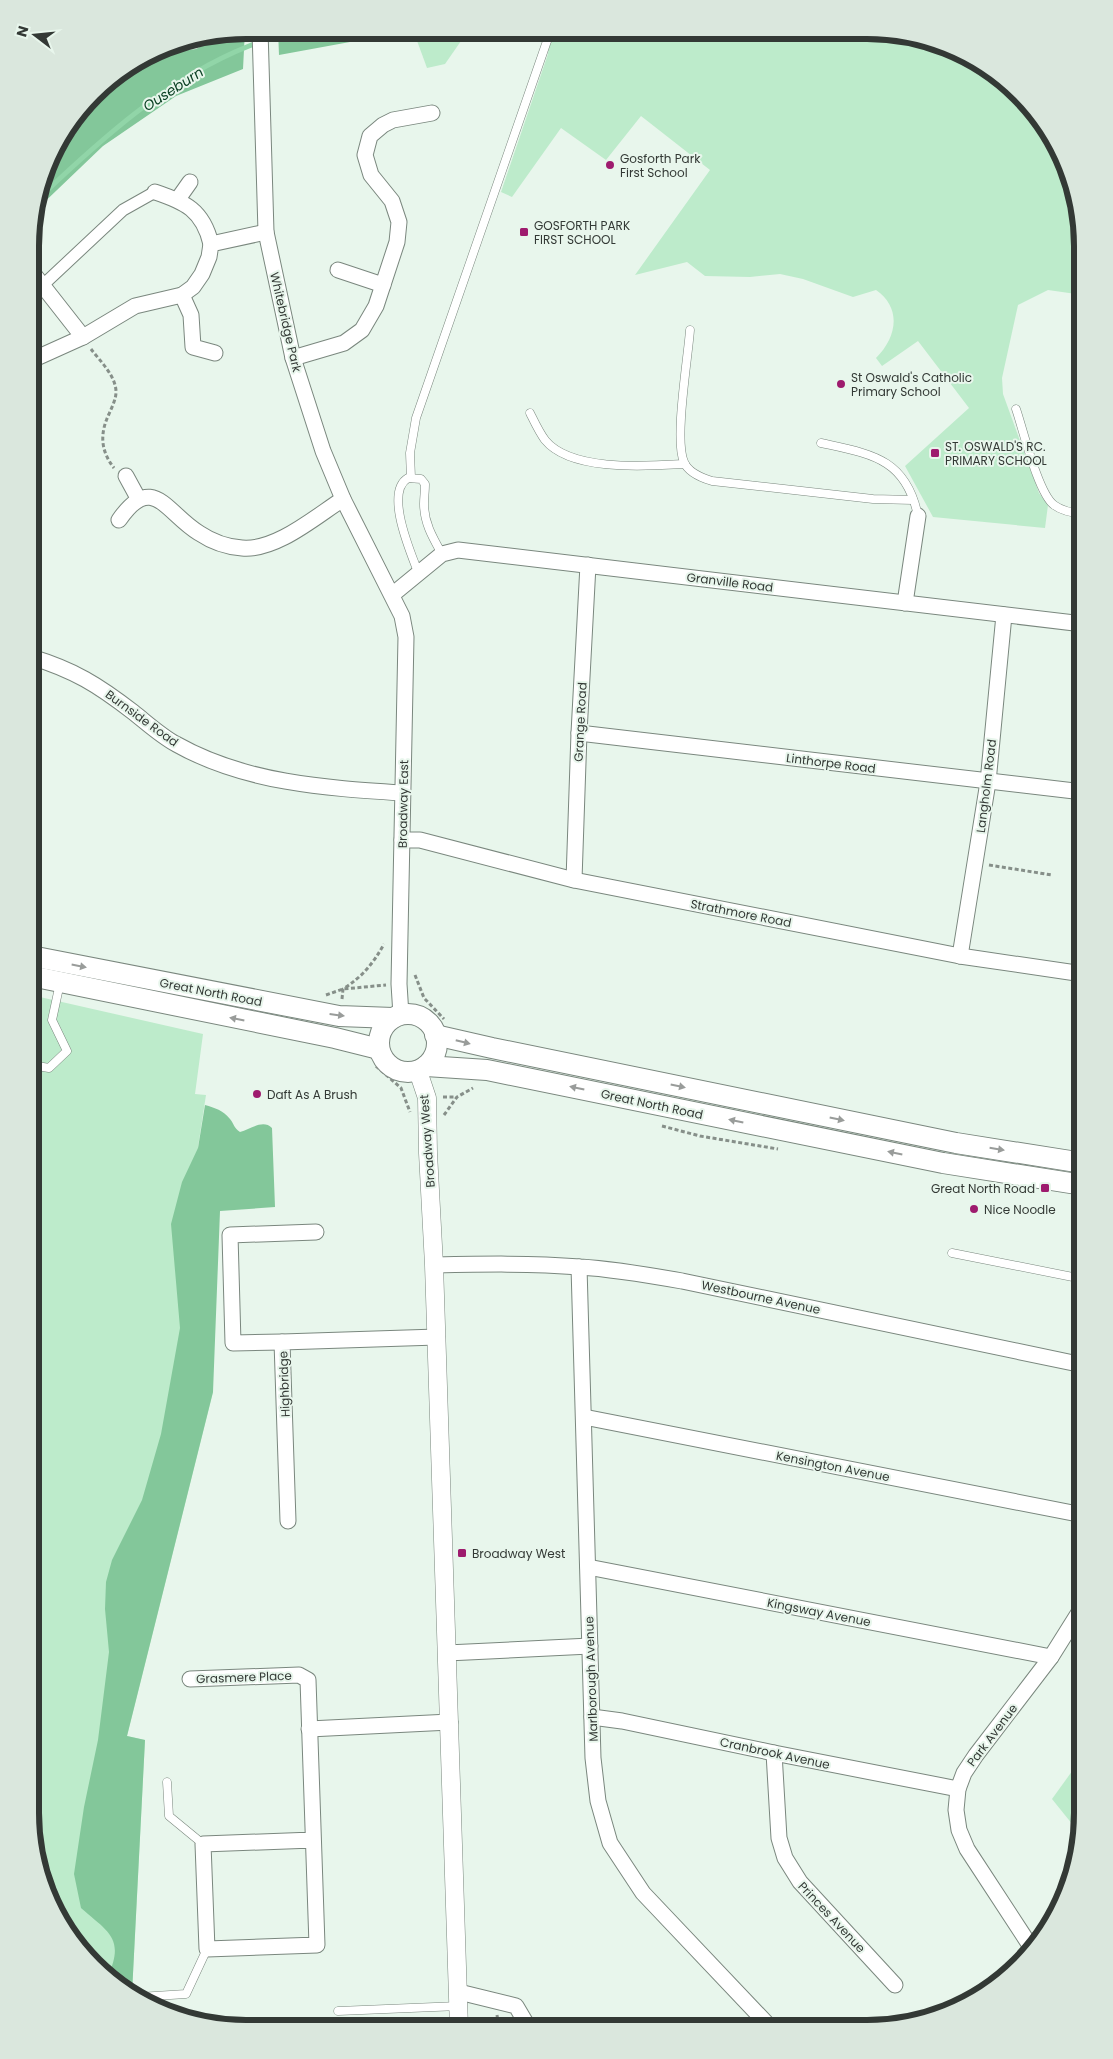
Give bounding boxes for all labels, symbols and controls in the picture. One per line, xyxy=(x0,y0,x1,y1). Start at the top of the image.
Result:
north arrow xyxy=(10,10,60,60)
text: N xyxy=(11,24,34,39)
water label: Ouseburn xyxy=(139,62,207,116)
place label: Gosforth Park First School xyxy=(620,150,701,181)
marker: Gosforth Park First School xyxy=(604,159,616,171)
place label: GOSFORTH PARK FIRST SCHOOL xyxy=(534,217,630,248)
marker: GOSFORTH PARK FIRST SCHOOL xyxy=(518,226,530,238)
street label: Whitebridge Park xyxy=(266,270,306,375)
place label: St Oswald's Catholic Primary School xyxy=(851,369,972,400)
marker: St Oswald's Catholic Primary School xyxy=(835,378,847,390)
place label: ST. OSWALD'S RC. PRIMARY SCHOOL xyxy=(945,438,1047,469)
marker: ST. OSWALD'S RC. PRIMARY SCHOOL xyxy=(929,447,941,459)
street label: Granville Road xyxy=(686,568,774,596)
street label: Grange Road xyxy=(569,682,591,762)
street label: Burnside Road xyxy=(102,686,182,750)
street label: Langholm Road xyxy=(972,738,1000,834)
street label: Linthorpe Road xyxy=(785,749,877,777)
street label: Broadway East xyxy=(394,760,412,848)
street label: Strathmore Road xyxy=(689,895,793,931)
one-way arrow xyxy=(71,963,87,971)
street label: Great North Road xyxy=(158,974,264,1010)
one-way arrow xyxy=(330,1011,346,1019)
one-way arrow xyxy=(229,1014,245,1022)
one-way arrow xyxy=(456,1038,471,1046)
one-way arrow xyxy=(670,1083,686,1091)
one-way arrow xyxy=(568,1084,584,1092)
street label: Great North Road xyxy=(599,1085,705,1123)
place label: Daft As A Brush xyxy=(267,1086,357,1103)
marker: Daft As A Brush xyxy=(251,1088,263,1100)
street label: Broadway West xyxy=(415,1094,439,1188)
one-way arrow xyxy=(830,1115,845,1123)
one-way arrow xyxy=(728,1117,743,1125)
one-way arrow xyxy=(989,1146,1005,1154)
one-way arrow xyxy=(887,1149,903,1157)
place label: Great North Road xyxy=(931,1180,1035,1197)
marker: Great North Road xyxy=(1039,1182,1051,1194)
place label: Nice Noodle xyxy=(984,1201,1056,1218)
marker: Nice Noodle xyxy=(968,1203,980,1215)
street label: Westbourne Avenue xyxy=(700,1276,822,1318)
street label: Highbridge xyxy=(274,1351,294,1417)
street label: Kensington Avenue xyxy=(775,1447,891,1485)
place label: Broadway West xyxy=(472,1545,565,1562)
marker: Broadway West xyxy=(456,1547,468,1559)
street label: Kingsway Avenue xyxy=(766,1594,872,1630)
street label: Marlborough Avenue xyxy=(580,1616,602,1742)
street label: Grasmere Place xyxy=(196,1667,292,1687)
street label: Park Avenue xyxy=(963,1700,1021,1770)
street label: Cranbrook Avenue xyxy=(718,1733,832,1773)
street label: Princes Avenue xyxy=(795,1878,869,1956)

